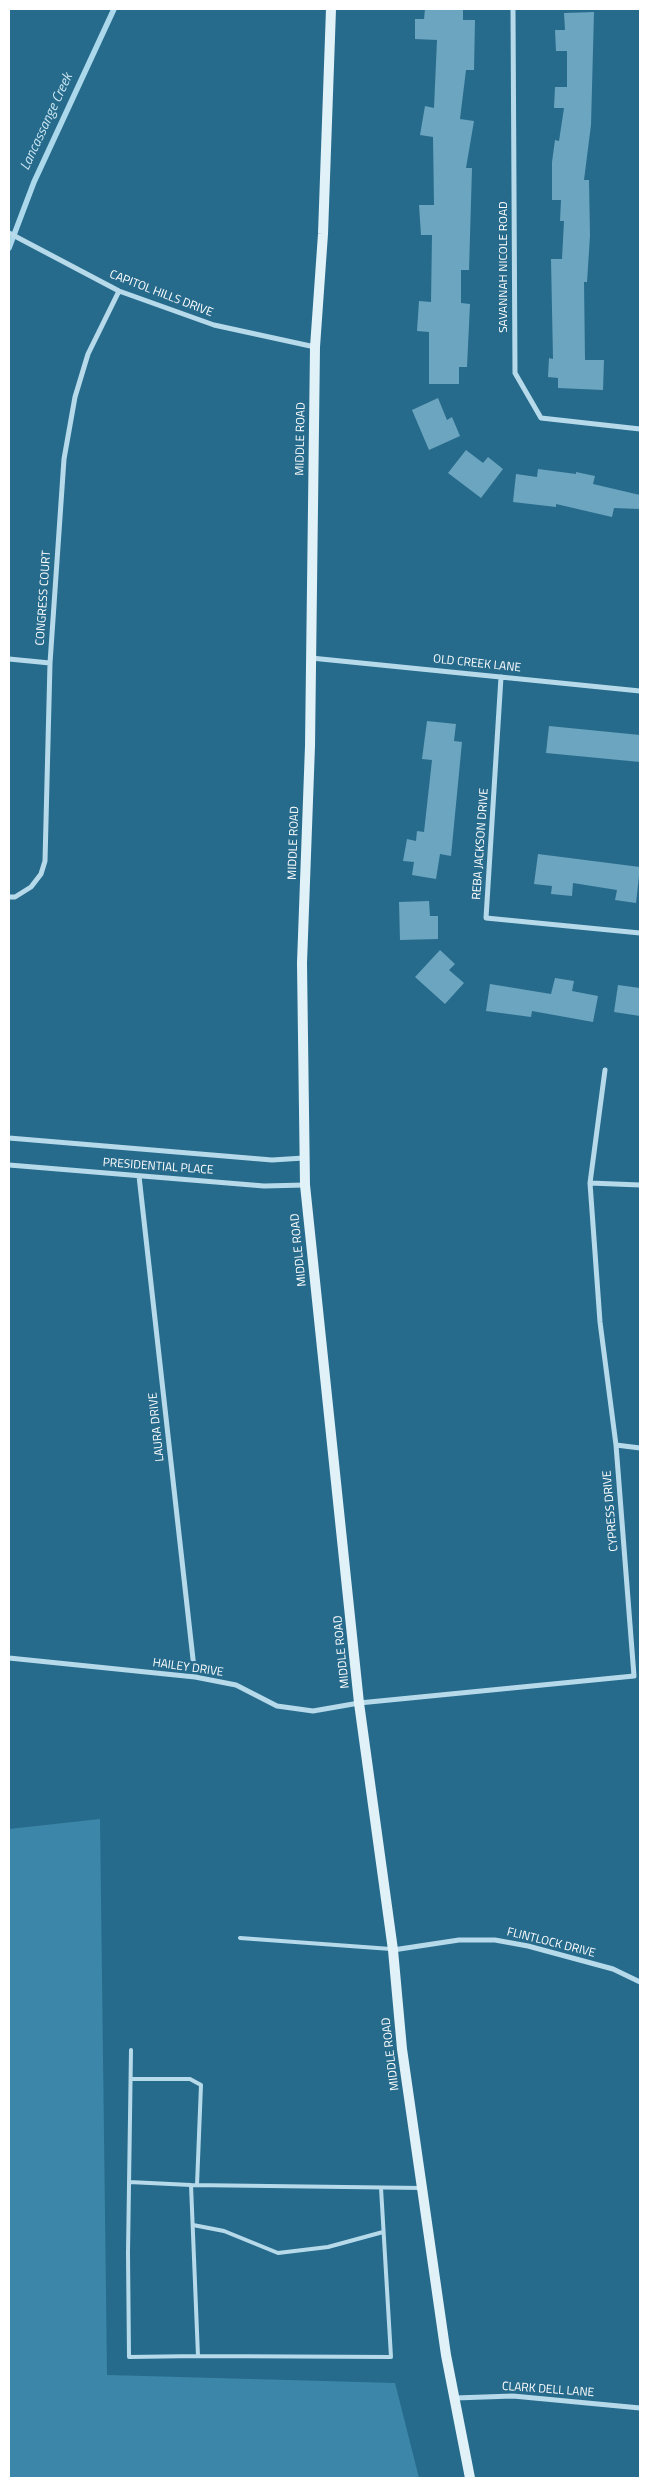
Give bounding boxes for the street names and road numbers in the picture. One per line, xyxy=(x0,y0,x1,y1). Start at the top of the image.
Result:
street label: SAVANNAH NICOLE ROAD xyxy=(497,201,511,333)
street label: CAPITOL HILLS DRIVE xyxy=(107,268,215,320)
street label: MIDDLE ROAD xyxy=(293,402,309,476)
street label: CONGRESS COURT xyxy=(34,550,54,646)
street label: OLD CREEK LANE xyxy=(432,652,522,676)
street label: REBA JACKSON DRIVE xyxy=(470,788,492,900)
street label: MIDDLE ROAD xyxy=(286,806,302,880)
street label: PRESIDENTIAL PLACE xyxy=(102,1156,214,1178)
street label: MIDDLE ROAD xyxy=(288,1213,310,1287)
street label: LAURA DRIVE xyxy=(146,1392,168,1462)
street label: CYPRESS DRIVE xyxy=(600,1470,622,1552)
street label: MIDDLE ROAD xyxy=(331,1615,353,1689)
street label: HAILEY DRIVE xyxy=(152,1656,224,1680)
street label: FLINTLOCK DRIVE xyxy=(505,1925,597,1961)
street label: MIDDLE ROAD xyxy=(379,2017,403,2091)
street label: CLARK DELL LANE xyxy=(501,2380,595,2400)

